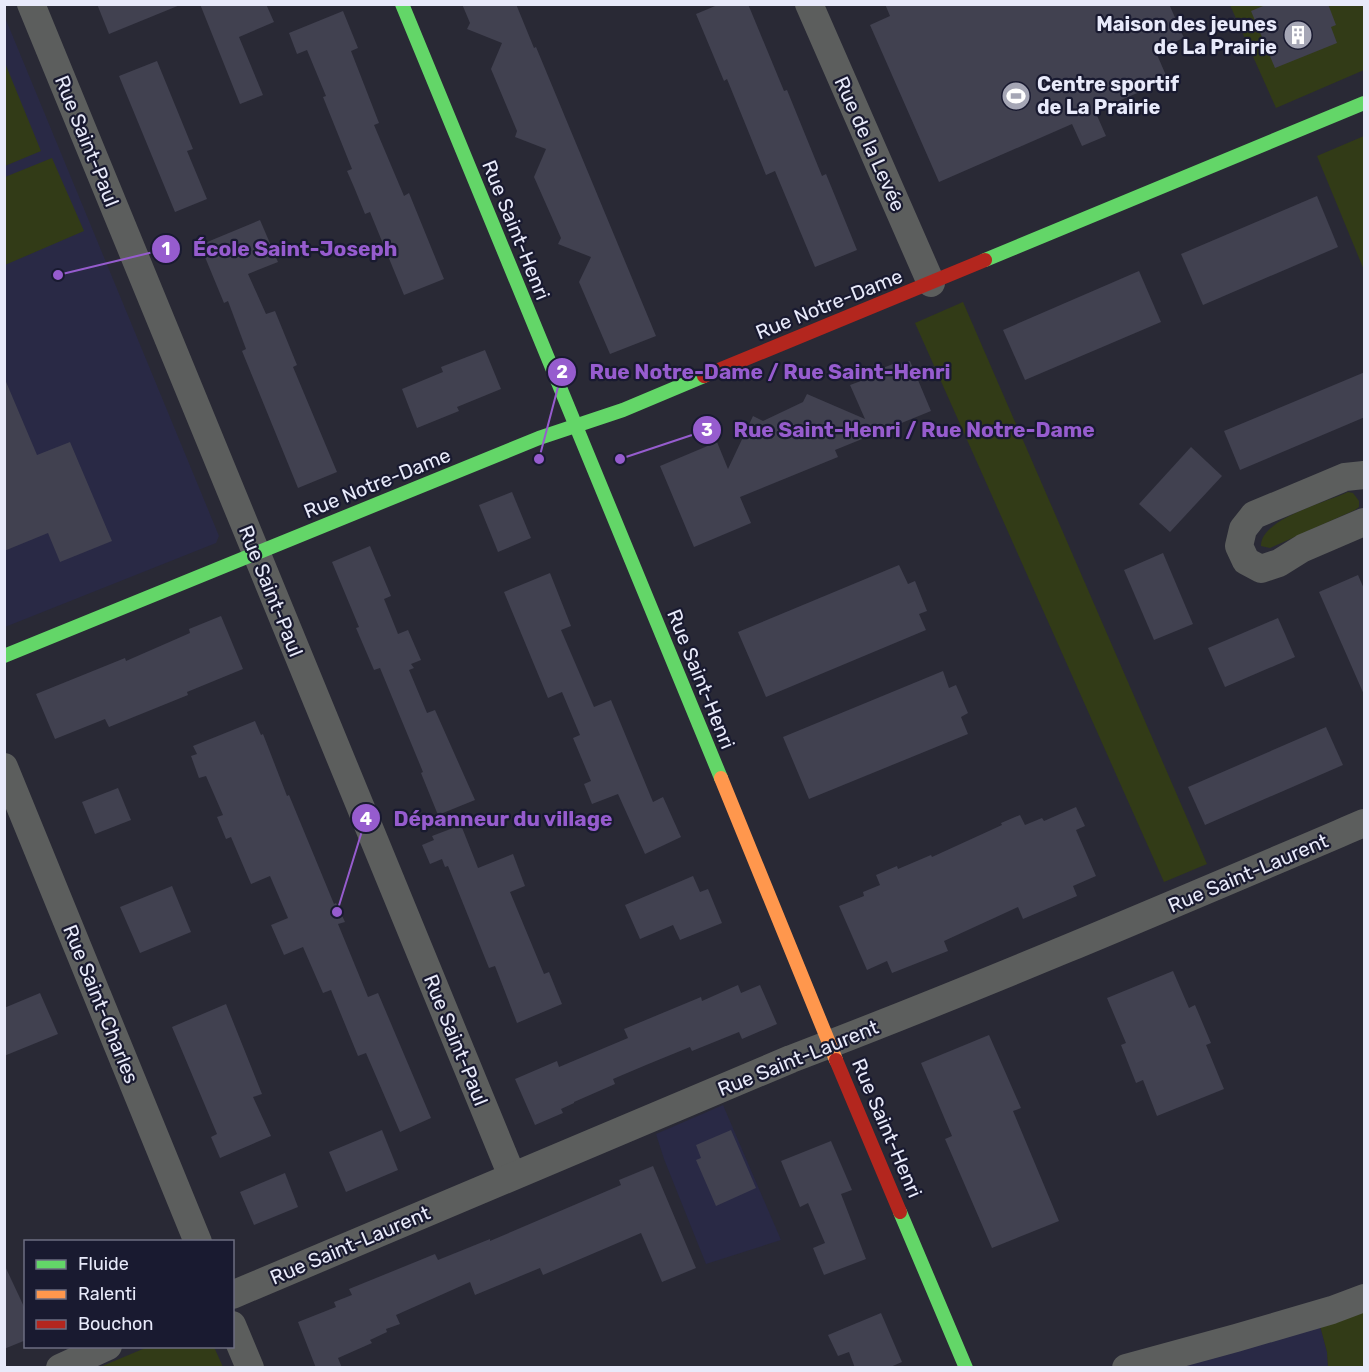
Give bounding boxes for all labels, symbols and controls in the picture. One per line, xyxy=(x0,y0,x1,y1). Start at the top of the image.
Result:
place label: Maison des jeunes de La Prairie xyxy=(1096,12,1277,59)
building icon: Maison des jeunes de La Prairie xyxy=(1282,19,1314,51)
street label: Rue Saint-Paul xyxy=(50,72,124,210)
place label: Centre sportif de La Prairie xyxy=(1037,72,1179,119)
street label: Rue de la Levée xyxy=(830,73,910,215)
sports icon: Centre sportif de La Prairie xyxy=(1000,80,1032,112)
street label: Rue Saint-Henri xyxy=(477,157,555,303)
callout: École Saint-Joseph xyxy=(151,229,410,268)
text: École Saint-Joseph xyxy=(193,236,397,261)
text: 1 xyxy=(162,238,170,260)
street label: Rue Notre-Dame xyxy=(752,264,906,344)
callout: Rue Notre-Dame / Rue Saint-Henri xyxy=(547,352,963,391)
text: Rue Notre-Dame / Rue Saint-Henri xyxy=(589,359,951,384)
text: 2 xyxy=(556,361,568,383)
callout: Rue Saint-Henri / Rue Notre-Dame xyxy=(692,411,1107,450)
text: Rue Saint-Henri / Rue Notre-Dame xyxy=(733,417,1095,442)
text: 3 xyxy=(701,419,713,441)
street label: Rue Notre-Dame xyxy=(300,443,454,523)
street label: Rue Saint-Paul xyxy=(234,522,308,660)
street label: Rue Saint-Henri xyxy=(662,606,740,752)
callout: Dépanneur du village xyxy=(351,799,625,838)
text: Dépanneur du village xyxy=(393,806,613,831)
text: 4 xyxy=(360,808,372,830)
street label: Rue Saint-Laurent xyxy=(1164,828,1332,918)
street label: Rue Saint-Charles xyxy=(58,921,144,1087)
street label: Rue Saint-Paul xyxy=(419,971,493,1109)
street label: Rue Saint-Laurent xyxy=(714,1015,882,1101)
street label: Rue Saint-Henri xyxy=(847,1055,927,1201)
street label: Rue Saint-Laurent xyxy=(266,1200,434,1290)
legend xyxy=(24,1240,234,1348)
text: Fluide xyxy=(78,1253,129,1275)
text: Ralenti xyxy=(78,1283,136,1305)
text: Bouchon xyxy=(78,1313,153,1335)

